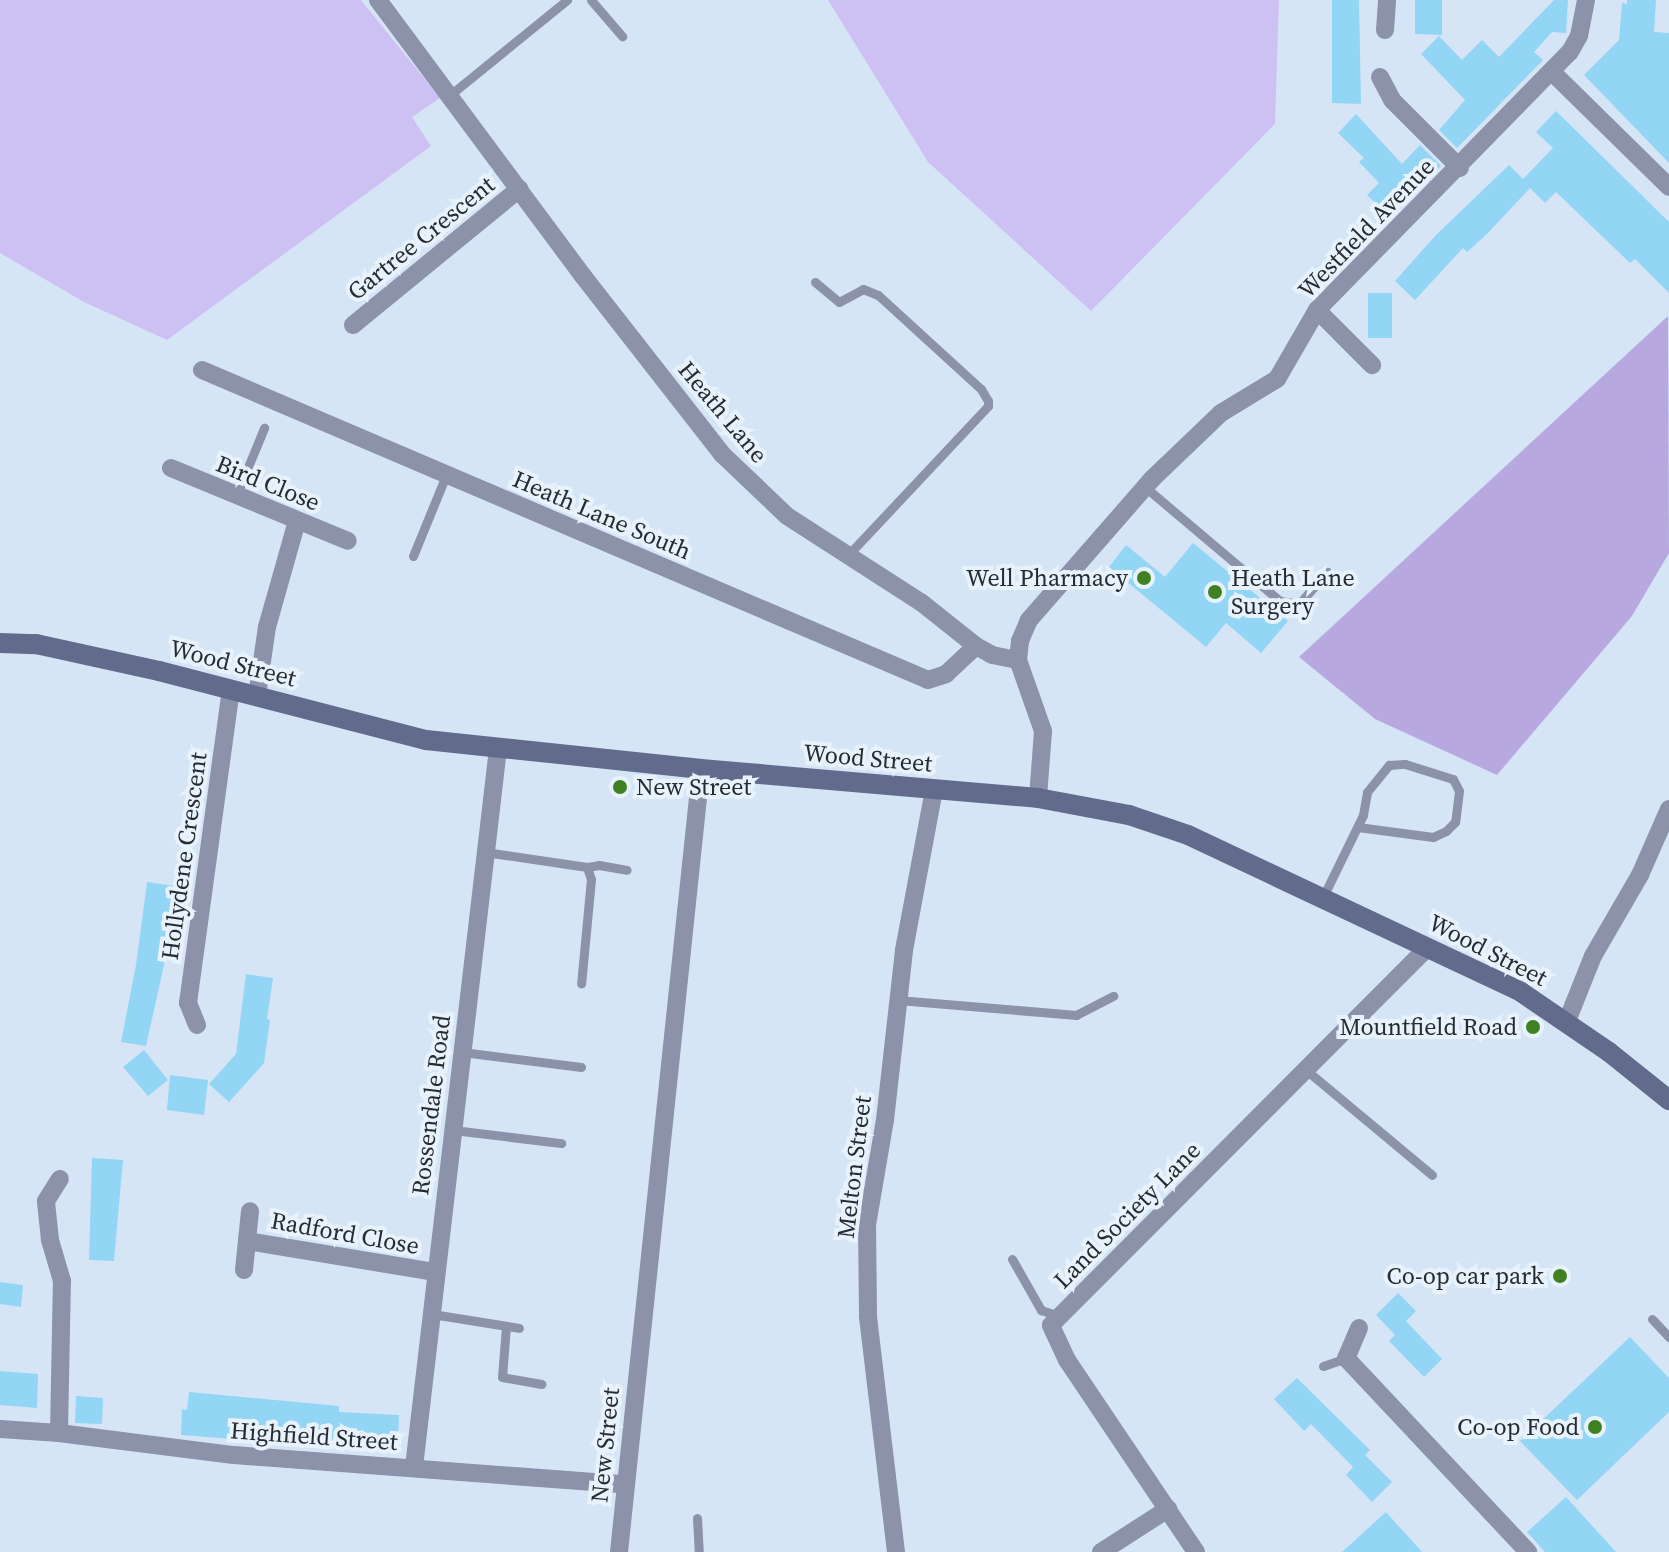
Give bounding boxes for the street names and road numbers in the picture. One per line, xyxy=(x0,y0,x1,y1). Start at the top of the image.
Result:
street label: Westfield Avenue xyxy=(1292,152,1440,304)
street label: Gartree Crescent xyxy=(342,170,500,306)
street label: Heath Lane xyxy=(672,355,774,469)
street label: Bird Close xyxy=(212,449,324,517)
street label: Heath Lane South xyxy=(509,464,695,566)
street label: Wood Street xyxy=(167,633,299,693)
street label: Wood Street xyxy=(803,738,933,778)
street label: Hollydene Crescent xyxy=(155,750,213,962)
street label: Wood Street xyxy=(1424,908,1552,992)
street label: Rossendale Road xyxy=(406,1013,456,1197)
street label: Melton Street xyxy=(831,1094,877,1240)
street label: Land Society Lane xyxy=(1048,1136,1206,1294)
street label: Radford Close xyxy=(269,1206,421,1260)
street label: New Street xyxy=(585,1386,625,1504)
street label: Highfield Street xyxy=(229,1416,399,1456)

